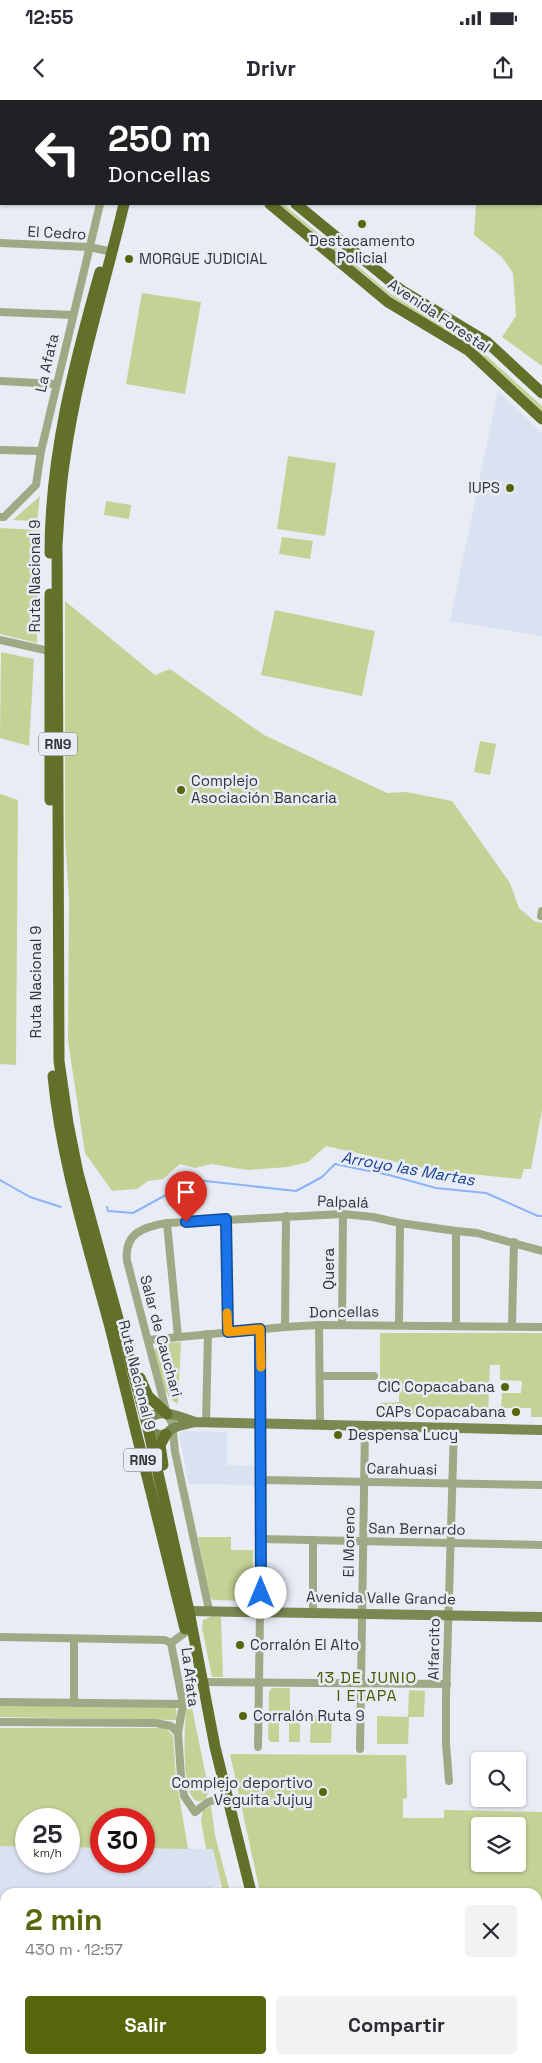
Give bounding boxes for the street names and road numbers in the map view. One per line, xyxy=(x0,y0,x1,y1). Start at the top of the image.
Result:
street label: El Cedro xyxy=(27,221,87,244)
street label: Avenida Forestal xyxy=(385,274,494,357)
street label: La Afata xyxy=(31,331,63,394)
street label: Ruta Nacional 9 xyxy=(25,520,44,632)
road number: RN9 xyxy=(39,733,77,756)
street label: Ruta Nacional 9 xyxy=(26,926,45,1038)
street label: Palpalá xyxy=(317,1191,370,1212)
street label: Quera xyxy=(319,1248,338,1290)
street label: Salar de Cauchari xyxy=(136,1273,187,1399)
street label: Doncellas xyxy=(309,1301,379,1322)
street label: Ruta Nacional 9 xyxy=(115,1318,160,1432)
road number: RN9 xyxy=(124,1448,162,1472)
street label: Carahuasi xyxy=(367,1458,438,1479)
street label: El Moreno xyxy=(338,1506,359,1578)
street label: San Bernardo xyxy=(368,1518,466,1539)
street label: Avenida Valle Grande xyxy=(306,1587,456,1608)
street label: Alfarcito xyxy=(423,1618,444,1680)
street label: La Afata xyxy=(177,1646,204,1708)

